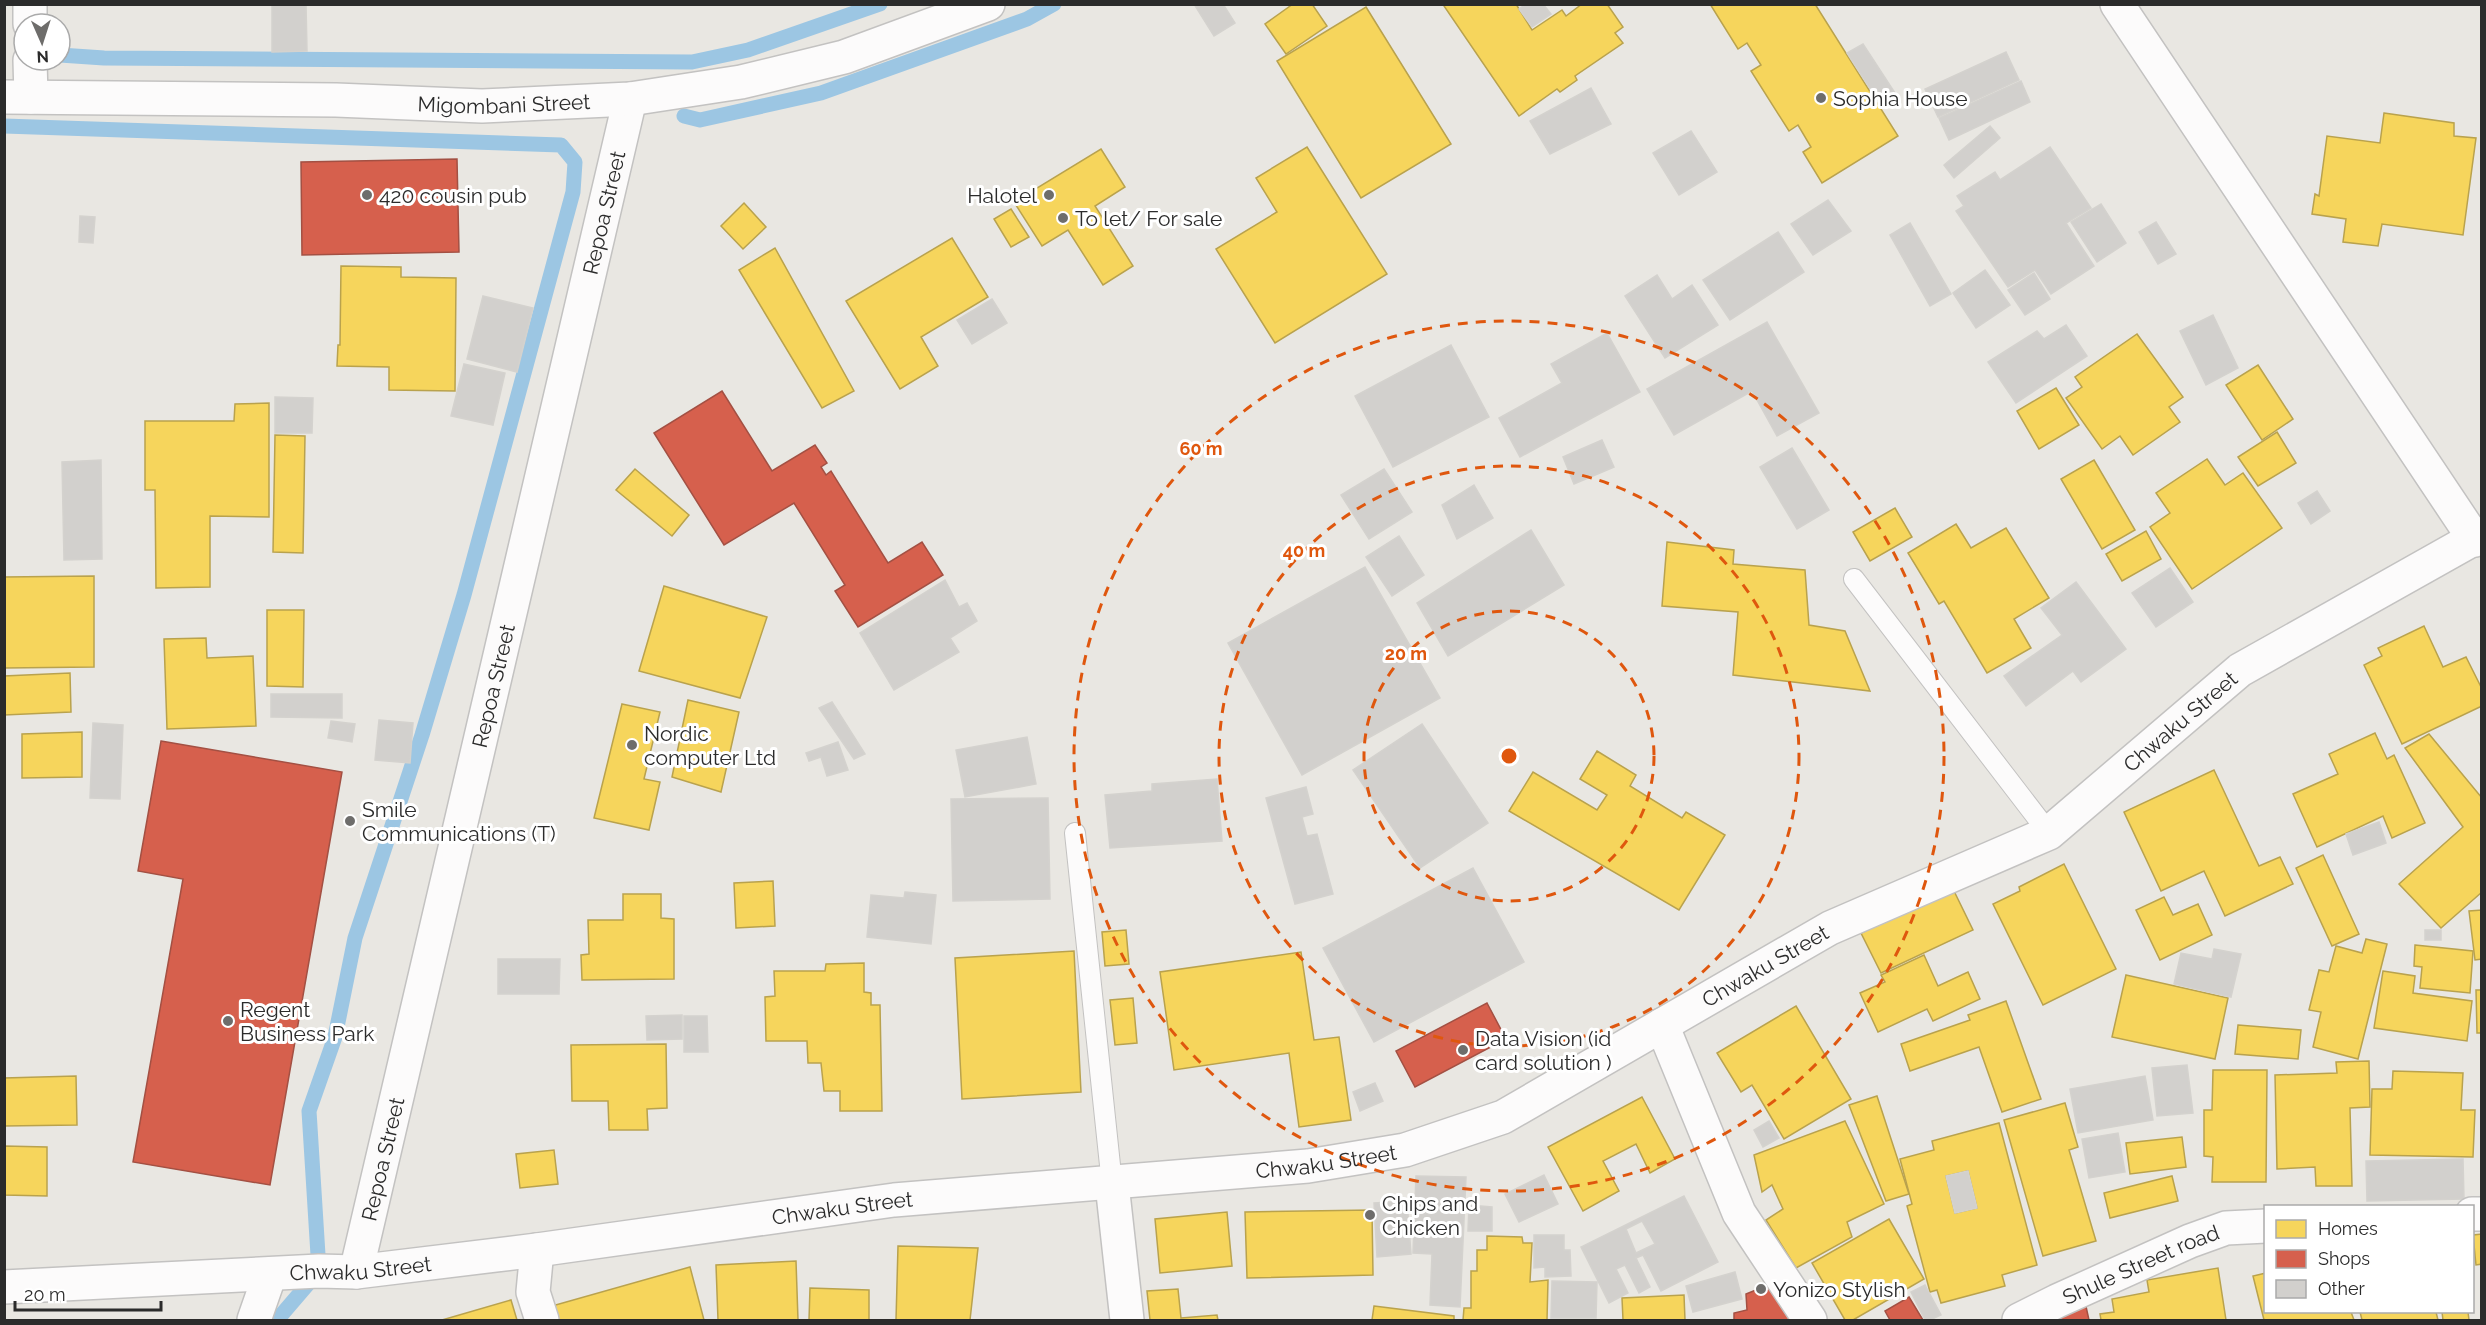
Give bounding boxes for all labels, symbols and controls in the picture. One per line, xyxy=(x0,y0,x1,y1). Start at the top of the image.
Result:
north arrow xyxy=(12,12,72,72)
text: N xyxy=(36,47,49,66)
place label: Sophia House xyxy=(1833,86,1968,111)
street label: Migombani Street xyxy=(417,88,591,119)
marker: Sophia House xyxy=(1814,91,1828,105)
street label: Repoa Street xyxy=(577,148,630,277)
place label: 420 cousin pub xyxy=(379,183,527,208)
place label: Halotel xyxy=(967,183,1037,208)
marker: 420 cousin pub xyxy=(360,188,374,202)
marker: Halotel xyxy=(1042,188,1056,202)
place label: To let/ For sale xyxy=(1075,206,1222,231)
marker: To let/ For sale xyxy=(1056,211,1070,225)
text: 60 m xyxy=(1179,438,1223,459)
text: 40 m xyxy=(1283,540,1325,561)
street label: Repoa Street xyxy=(466,621,519,750)
text: 20 m xyxy=(1385,643,1427,664)
street label: Chwaku Street xyxy=(2118,666,2242,777)
place label: Nordic computer Ltd xyxy=(644,721,776,770)
marker: Nordic computer Ltd xyxy=(625,738,639,752)
centre of rings xyxy=(1499,746,1519,766)
place label: Smile Communications (T) xyxy=(362,797,556,846)
marker: Smile Communications (T) xyxy=(343,814,357,828)
street label: Chwaku Street xyxy=(1697,919,1833,1012)
place label: Regent Business Park xyxy=(240,997,374,1046)
marker: Regent Business Park xyxy=(221,1014,235,1028)
place label: Data Vision (id card solution ) xyxy=(1475,1026,1612,1075)
marker: Data Vision (id card solution ) xyxy=(1456,1043,1470,1057)
street label: Repoa Street xyxy=(356,1095,409,1223)
street label: Chwaku Street xyxy=(1255,1139,1398,1183)
street label: Chwaku Street xyxy=(770,1186,914,1229)
place label: Chips and Chicken xyxy=(1382,1191,1478,1240)
legend xyxy=(2264,1205,2474,1313)
marker: Chips and Chicken xyxy=(1363,1208,1377,1222)
text: Homes xyxy=(2318,1218,2378,1239)
street label: Shule Street road xyxy=(2058,1219,2222,1309)
text: Shops xyxy=(2318,1248,2370,1269)
street label: Chwaku Street xyxy=(289,1250,432,1285)
scale bar xyxy=(15,1274,160,1312)
place label: Yonizo Stylish xyxy=(1773,1277,1906,1302)
text: Other xyxy=(2318,1278,2366,1299)
marker: Yonizo Stylish xyxy=(1754,1282,1768,1296)
text: 20 m xyxy=(24,1284,66,1305)

